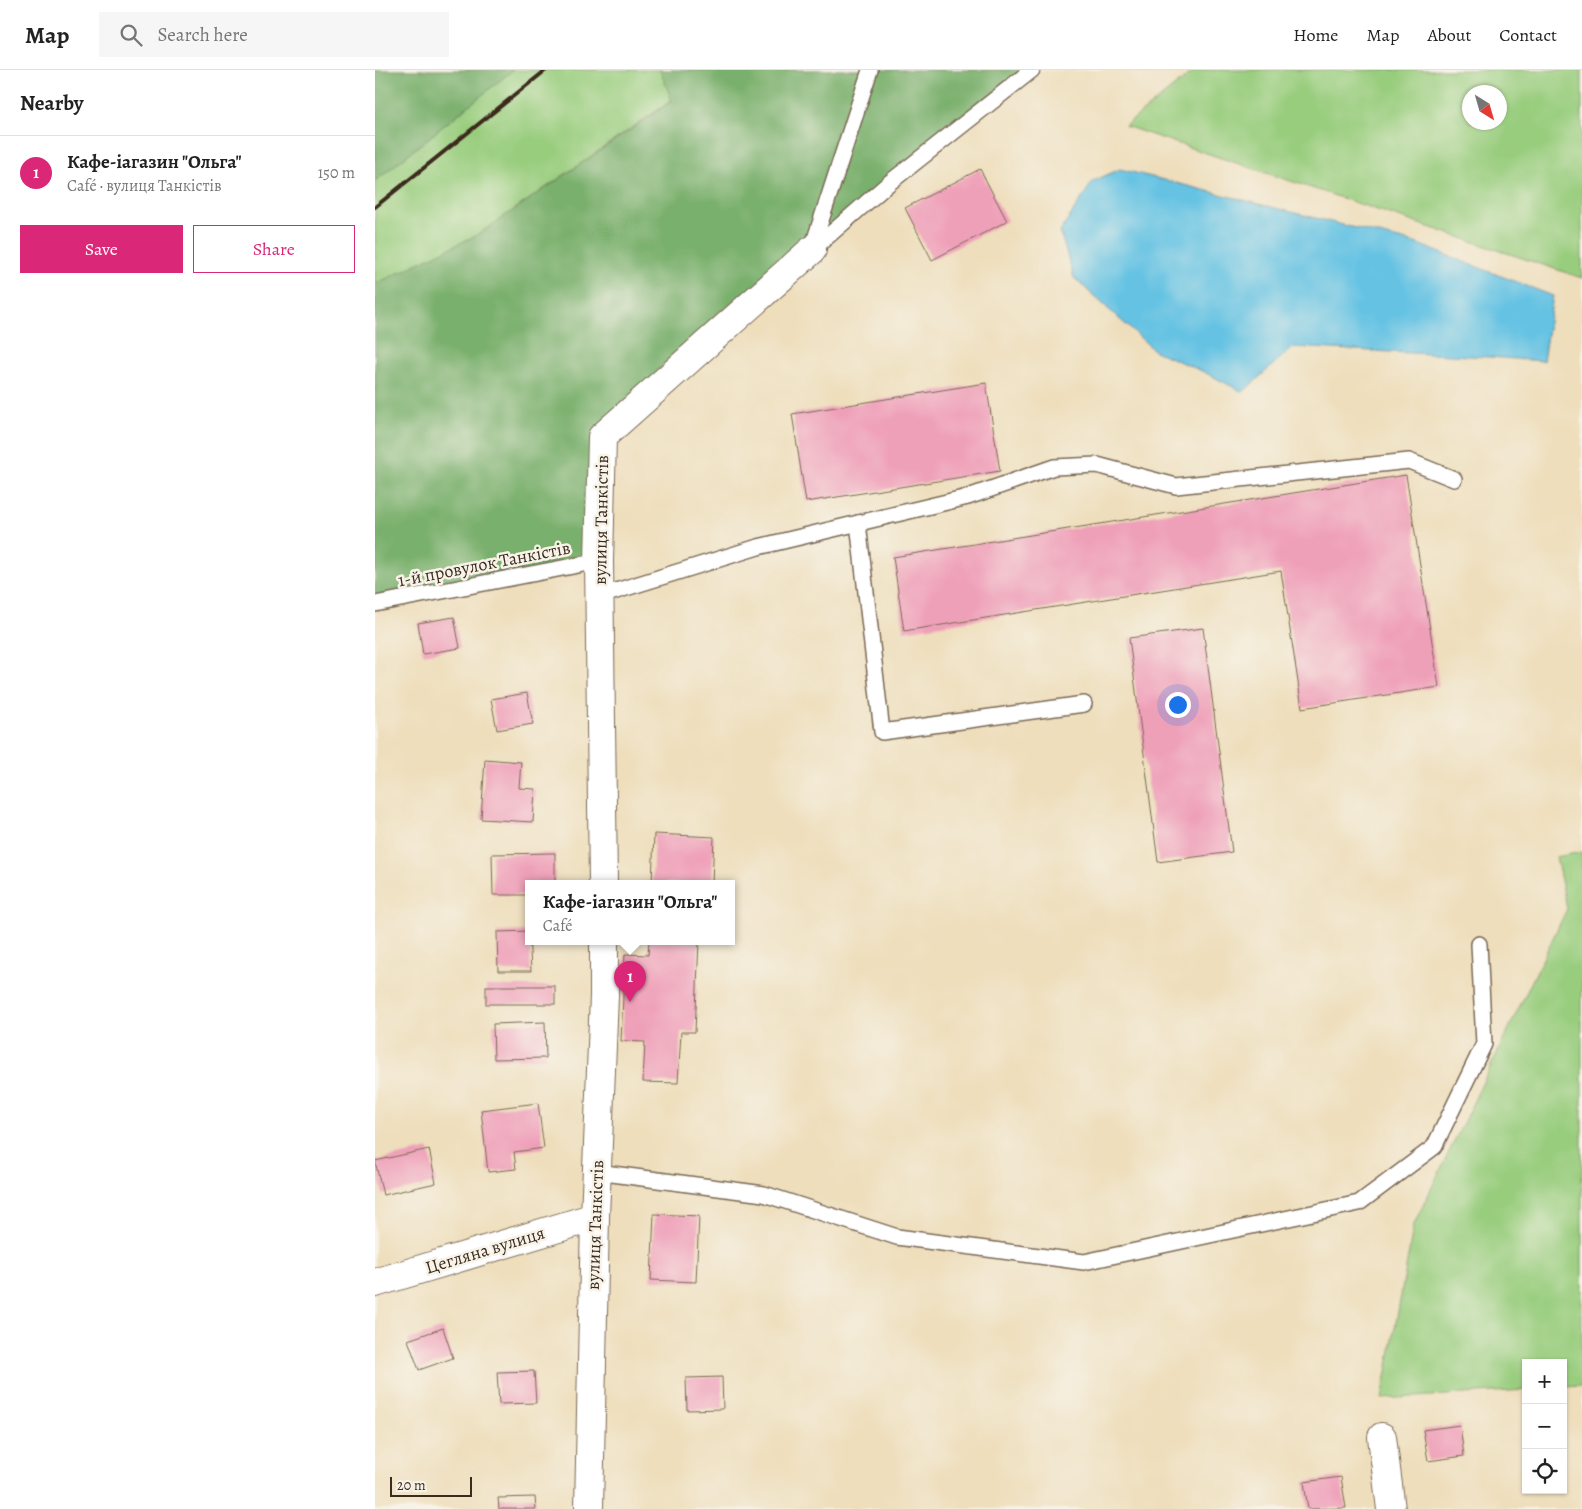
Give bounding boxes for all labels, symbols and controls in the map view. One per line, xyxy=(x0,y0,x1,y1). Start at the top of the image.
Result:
search box xyxy=(99,12,449,57)
text: Map xyxy=(25,19,69,51)
icon: search xyxy=(117,21,145,49)
text: Search here xyxy=(157,22,248,48)
text: Home xyxy=(1293,23,1338,47)
text: Map xyxy=(1366,23,1399,47)
text: About xyxy=(1427,23,1471,47)
text: Contact xyxy=(1499,23,1557,47)
north arrow xyxy=(1462,85,1507,130)
text: Nearby xyxy=(20,89,83,117)
text: Кафе-іагазин "Ольга" xyxy=(67,149,242,175)
text: 1 xyxy=(33,162,39,184)
text: 150 m xyxy=(318,162,355,184)
text: Café · вулиця Танкістів xyxy=(67,175,222,197)
button: Save xyxy=(20,225,183,273)
button: Share xyxy=(193,225,355,273)
street label: вулиця Танкістів xyxy=(588,455,614,585)
street label: 1-й провулок Танкістів xyxy=(396,536,572,592)
your location xyxy=(1165,692,1191,718)
popup xyxy=(525,880,735,945)
text: Кафе-іагазин "Ольга" xyxy=(543,889,717,915)
text: Café xyxy=(543,915,572,937)
pin: 1 xyxy=(614,961,646,1002)
street label: вулиця Танкістів xyxy=(581,1160,609,1290)
street label: Цегляна вулиця xyxy=(422,1220,548,1280)
map controls xyxy=(1522,1359,1567,1494)
button: + xyxy=(1522,1359,1567,1404)
button: − xyxy=(1522,1404,1567,1449)
button: locate xyxy=(1522,1449,1567,1494)
scale bar xyxy=(390,1474,473,1497)
text: 20 m xyxy=(397,1476,426,1495)

